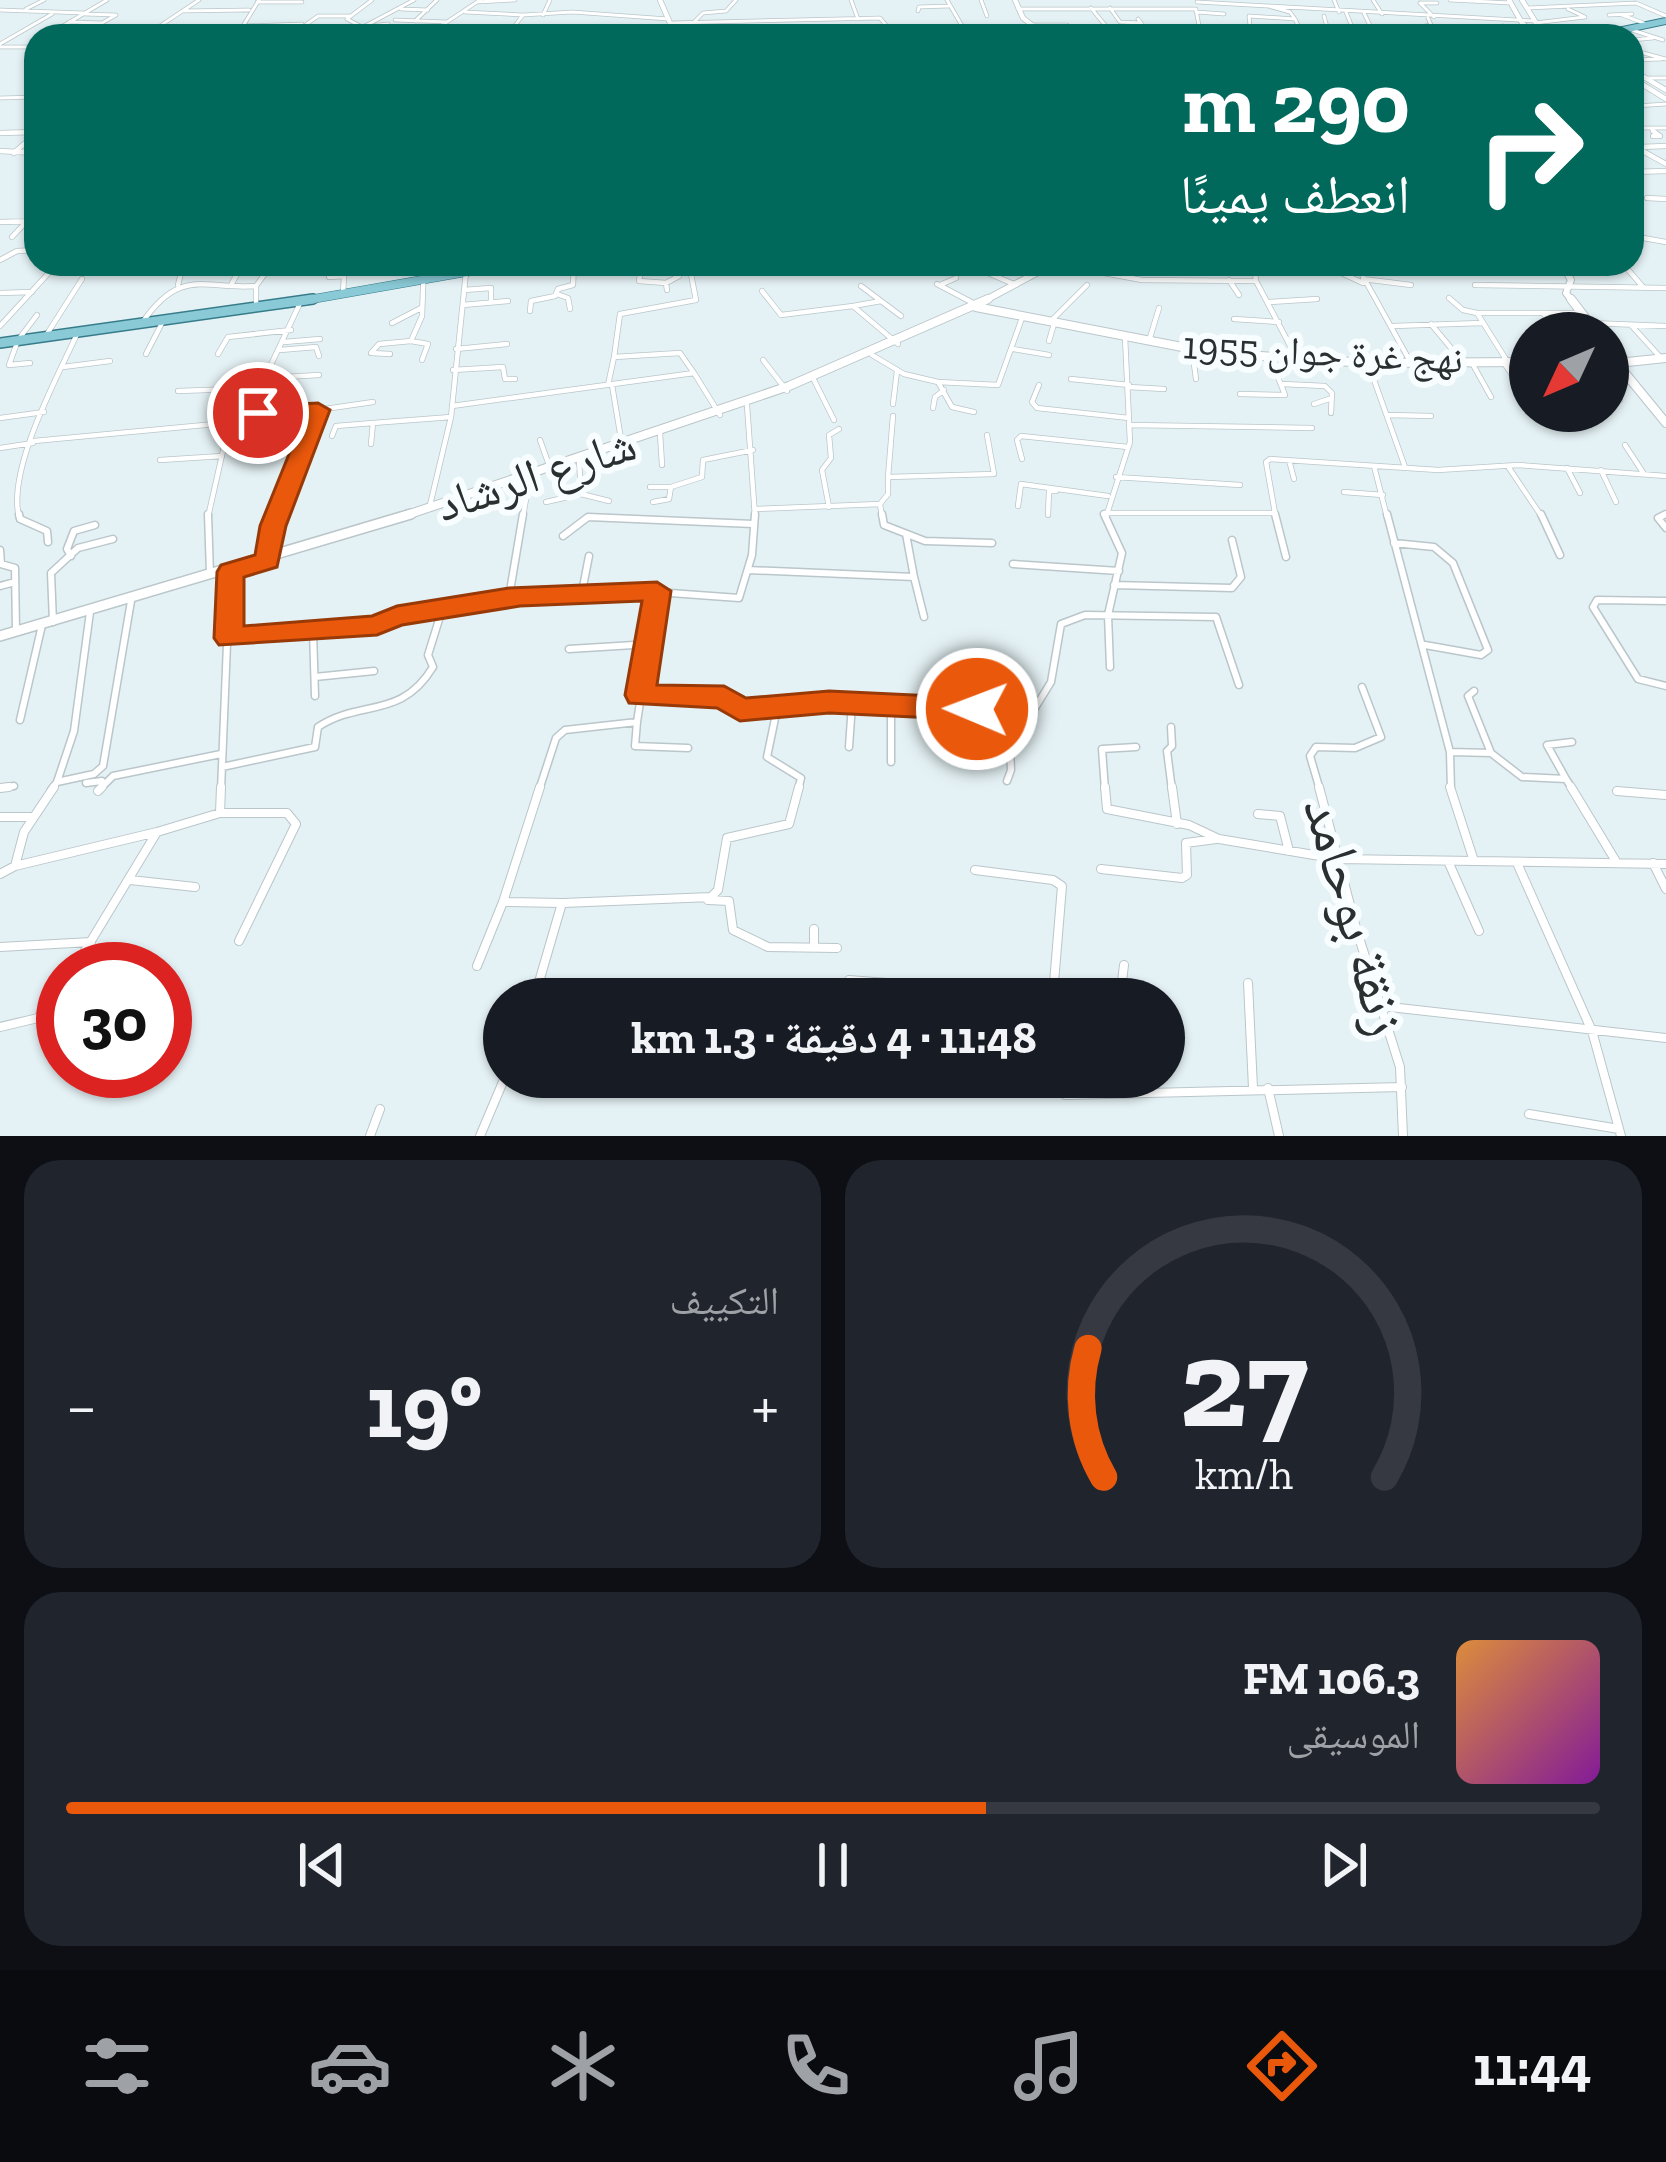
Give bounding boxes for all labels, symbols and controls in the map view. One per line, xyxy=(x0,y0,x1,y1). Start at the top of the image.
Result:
text: 290 m xyxy=(1182,53,1410,154)
icon: right xyxy=(1452,72,1608,228)
text: انعطف يمينًا xyxy=(1180,162,1410,227)
north arrow xyxy=(1509,312,1629,432)
map controls xyxy=(1509,312,1629,432)
street label: نهج غرة جوان 1955 xyxy=(1182,321,1464,385)
pin xyxy=(207,362,309,464)
icon: arrive xyxy=(225,380,291,446)
street label: شارع الرشاد xyxy=(429,415,644,535)
position arrow xyxy=(914,646,1040,772)
street label: زنقة بوحامد xyxy=(1289,789,1423,1043)
speed limit sign: 30 xyxy=(36,942,192,1098)
text: 11:48 · 4 دقيقة · 1.3 km xyxy=(631,1011,1037,1065)
text: التكييف xyxy=(670,1277,779,1324)
text: 27 xyxy=(1179,1308,1308,1458)
text: 19° xyxy=(366,1352,482,1460)
text: − xyxy=(66,1367,97,1446)
text: + xyxy=(751,1367,779,1446)
text: km/h xyxy=(1195,1449,1292,1500)
text: 106.3 FM xyxy=(1243,1652,1420,1706)
text: الموسيقى xyxy=(1287,1711,1420,1758)
icon: previous xyxy=(289,1832,355,1898)
icon: pause xyxy=(800,1832,866,1898)
icon: next xyxy=(1311,1832,1377,1898)
icon: filters xyxy=(75,2024,159,2108)
icon: car xyxy=(308,2024,392,2108)
icon: climate xyxy=(541,2024,625,2108)
icon: phone xyxy=(774,2024,858,2108)
icon: music xyxy=(1007,2024,1091,2108)
icon: directions xyxy=(1240,2024,1324,2108)
text: 11:44 xyxy=(1473,2034,1591,2099)

